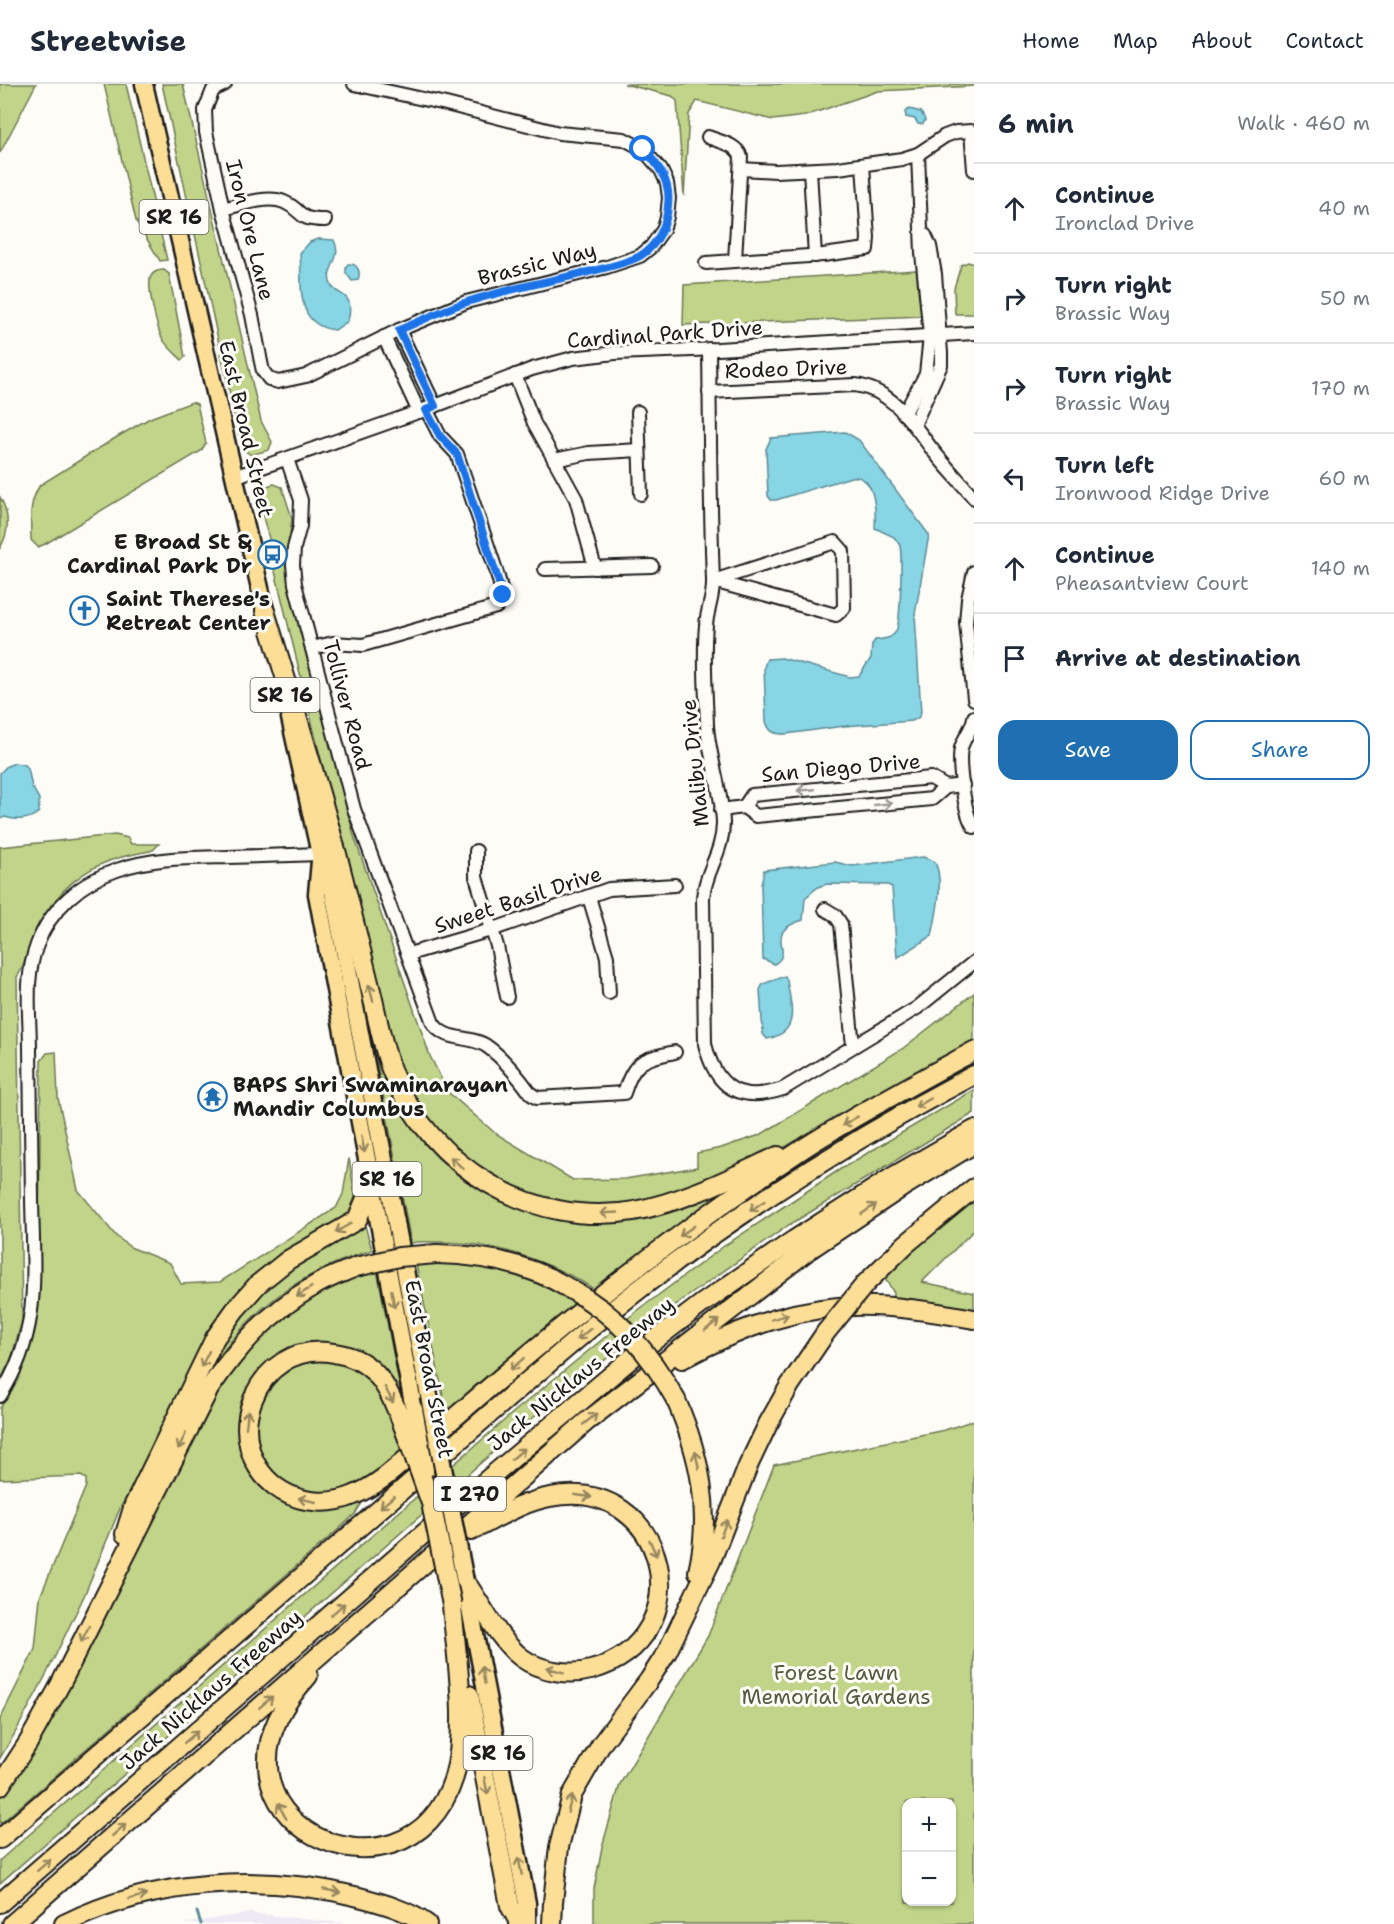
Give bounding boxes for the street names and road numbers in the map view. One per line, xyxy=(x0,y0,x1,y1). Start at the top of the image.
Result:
street label: Iron Ore Lane xyxy=(219,157,281,303)
road number: SR 16 xyxy=(140,200,208,234)
street label: Brassic Way xyxy=(475,236,599,292)
street label: Cardinal Park Drive xyxy=(566,313,764,355)
street label: East Broad Street xyxy=(212,338,280,520)
street label: Rodeo Drive xyxy=(724,353,848,385)
street label: Tolliver Road xyxy=(316,637,378,773)
road number: SR 16 xyxy=(250,678,320,712)
street label: Malibu Drive xyxy=(674,698,716,828)
street label: San Diego Drive xyxy=(760,747,922,789)
street label: Sweet Basil Drive xyxy=(431,860,605,940)
road number: SR 16 xyxy=(352,1162,422,1196)
street label: East Broad Street xyxy=(398,1278,460,1460)
street label: Jack Nicklaus Freeway xyxy=(482,1290,680,1458)
road number: I 270 xyxy=(434,1477,506,1511)
street label: Jack Nicklaus Freeway xyxy=(114,1603,308,1777)
road number: SR 16 xyxy=(464,1736,532,1770)

